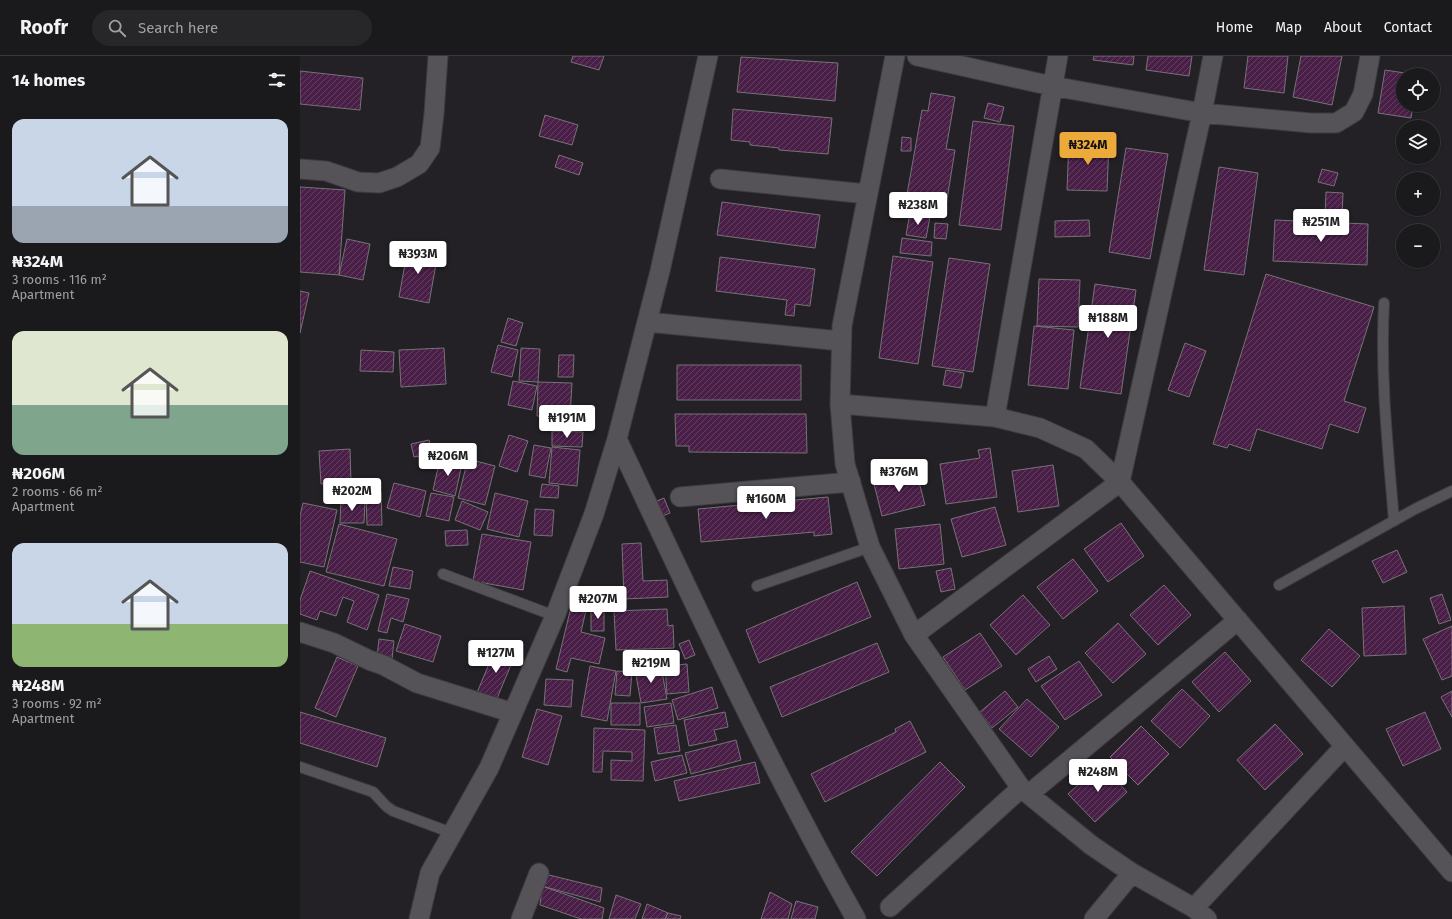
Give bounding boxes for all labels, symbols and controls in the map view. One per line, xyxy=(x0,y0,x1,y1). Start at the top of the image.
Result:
search box xyxy=(92,10,372,46)
text: Roofr xyxy=(20,16,68,39)
icon: search xyxy=(106,17,128,39)
text: Search here xyxy=(138,19,218,37)
text: Home xyxy=(1216,19,1253,36)
text: Map xyxy=(1275,19,1302,36)
text: About xyxy=(1324,19,1362,36)
text: Contact xyxy=(1384,19,1432,36)
map controls xyxy=(1396,68,1440,268)
button: locate xyxy=(1396,68,1440,112)
icon: filters xyxy=(266,69,288,91)
text: 14 homes xyxy=(12,70,85,91)
button: layers xyxy=(1396,120,1440,164)
pin: ₦324M xyxy=(1060,132,1116,166)
text: ₦324M xyxy=(1068,137,1108,152)
icon: home xyxy=(114,145,186,217)
button: + xyxy=(1396,172,1440,216)
pin: ₦238M xyxy=(890,192,946,226)
text: ₦238M xyxy=(898,197,938,212)
pin: ₦251M xyxy=(1293,209,1349,243)
text: ₦251M xyxy=(1302,214,1340,229)
button: − xyxy=(1396,224,1440,268)
pin: ₦393M xyxy=(390,241,446,275)
text: ₦393M xyxy=(398,246,438,261)
text: ₦324M xyxy=(12,251,63,272)
text: 3 rooms · 116 m² xyxy=(12,272,107,287)
text: Apartment xyxy=(12,287,74,302)
pin: ₦188M xyxy=(1080,305,1136,339)
text: ₦188M xyxy=(1088,310,1128,325)
icon: home xyxy=(114,357,186,429)
pin: ₦191M xyxy=(539,405,595,439)
text: ₦191M xyxy=(548,410,586,425)
pin: ₦206M xyxy=(420,443,476,477)
text: ₦206M xyxy=(428,448,468,463)
pin: ₦376M xyxy=(871,459,927,493)
text: ₦206M xyxy=(12,463,65,484)
text: ₦376M xyxy=(880,464,918,479)
pin: ₦202M xyxy=(324,478,380,512)
text: ₦202M xyxy=(332,483,372,498)
text: 2 rooms · 66 m² xyxy=(12,484,103,499)
pin: ₦160M xyxy=(738,486,794,520)
text: ₦160M xyxy=(746,491,786,506)
text: Apartment xyxy=(12,499,74,514)
icon: home xyxy=(114,569,186,641)
pin: ₦207M xyxy=(570,586,626,620)
text: ₦207M xyxy=(579,591,617,606)
pin: ₦127M xyxy=(468,640,524,674)
text: ₦127M xyxy=(477,645,515,660)
pin: ₦219M xyxy=(623,650,679,684)
text: ₦219M xyxy=(632,655,670,670)
text: ₦248M xyxy=(12,675,64,696)
text: 3 rooms · 92 m² xyxy=(12,696,102,711)
text: Apartment xyxy=(12,711,74,726)
pin: ₦248M xyxy=(1070,759,1126,793)
text: ₦248M xyxy=(1078,764,1118,779)

